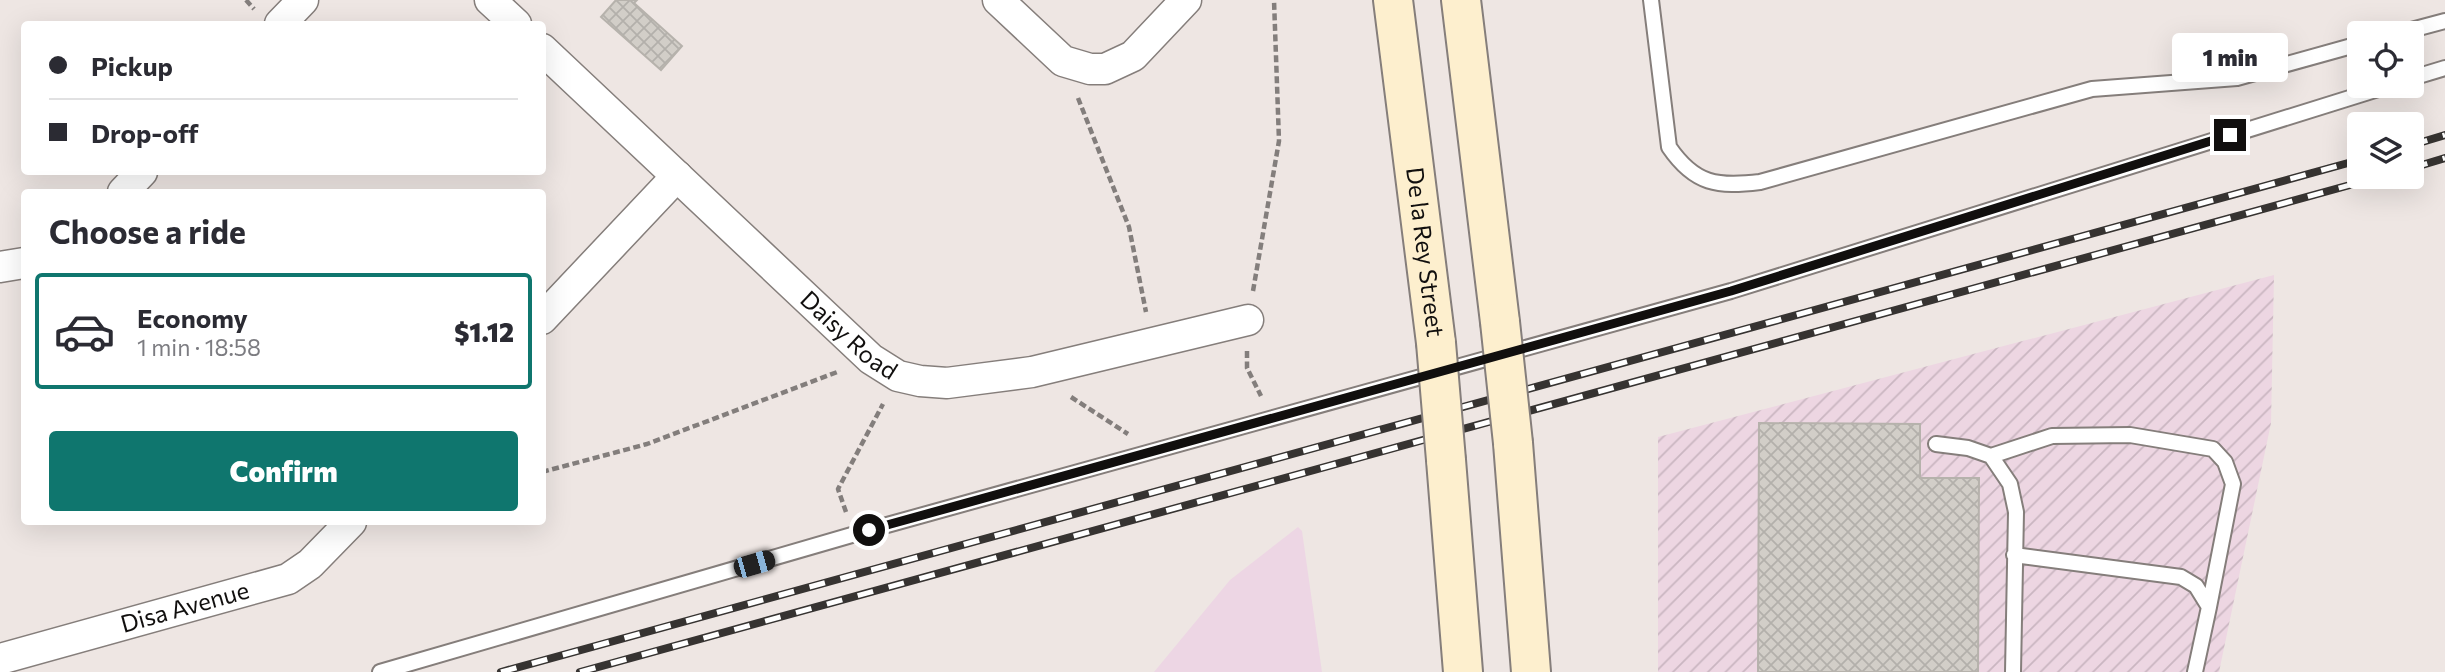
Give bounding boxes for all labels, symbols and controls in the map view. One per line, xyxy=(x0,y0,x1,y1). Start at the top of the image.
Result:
map controls xyxy=(2347,21,2424,189)
button: locate xyxy=(2347,21,2424,98)
callout: 1 min xyxy=(2172,33,2288,82)
text: 1 min xyxy=(2202,43,2258,71)
text: Pickup xyxy=(91,50,173,81)
button: layers xyxy=(2347,112,2424,189)
text: Drop-off xyxy=(91,117,198,148)
route end xyxy=(2214,119,2246,151)
street label: De la Rey Street xyxy=(1401,165,1451,339)
text: Choose a ride xyxy=(49,211,246,251)
street label: Daisy Road xyxy=(795,284,903,385)
icon: car xyxy=(53,300,116,363)
text: Economy xyxy=(137,302,248,333)
text: $1.12 xyxy=(454,316,514,347)
text: 1 min · 18:58 xyxy=(137,333,261,361)
button: Confirm xyxy=(49,431,518,511)
route start xyxy=(853,514,885,546)
car xyxy=(731,548,778,580)
street label: Disa Avenue xyxy=(117,575,252,638)

